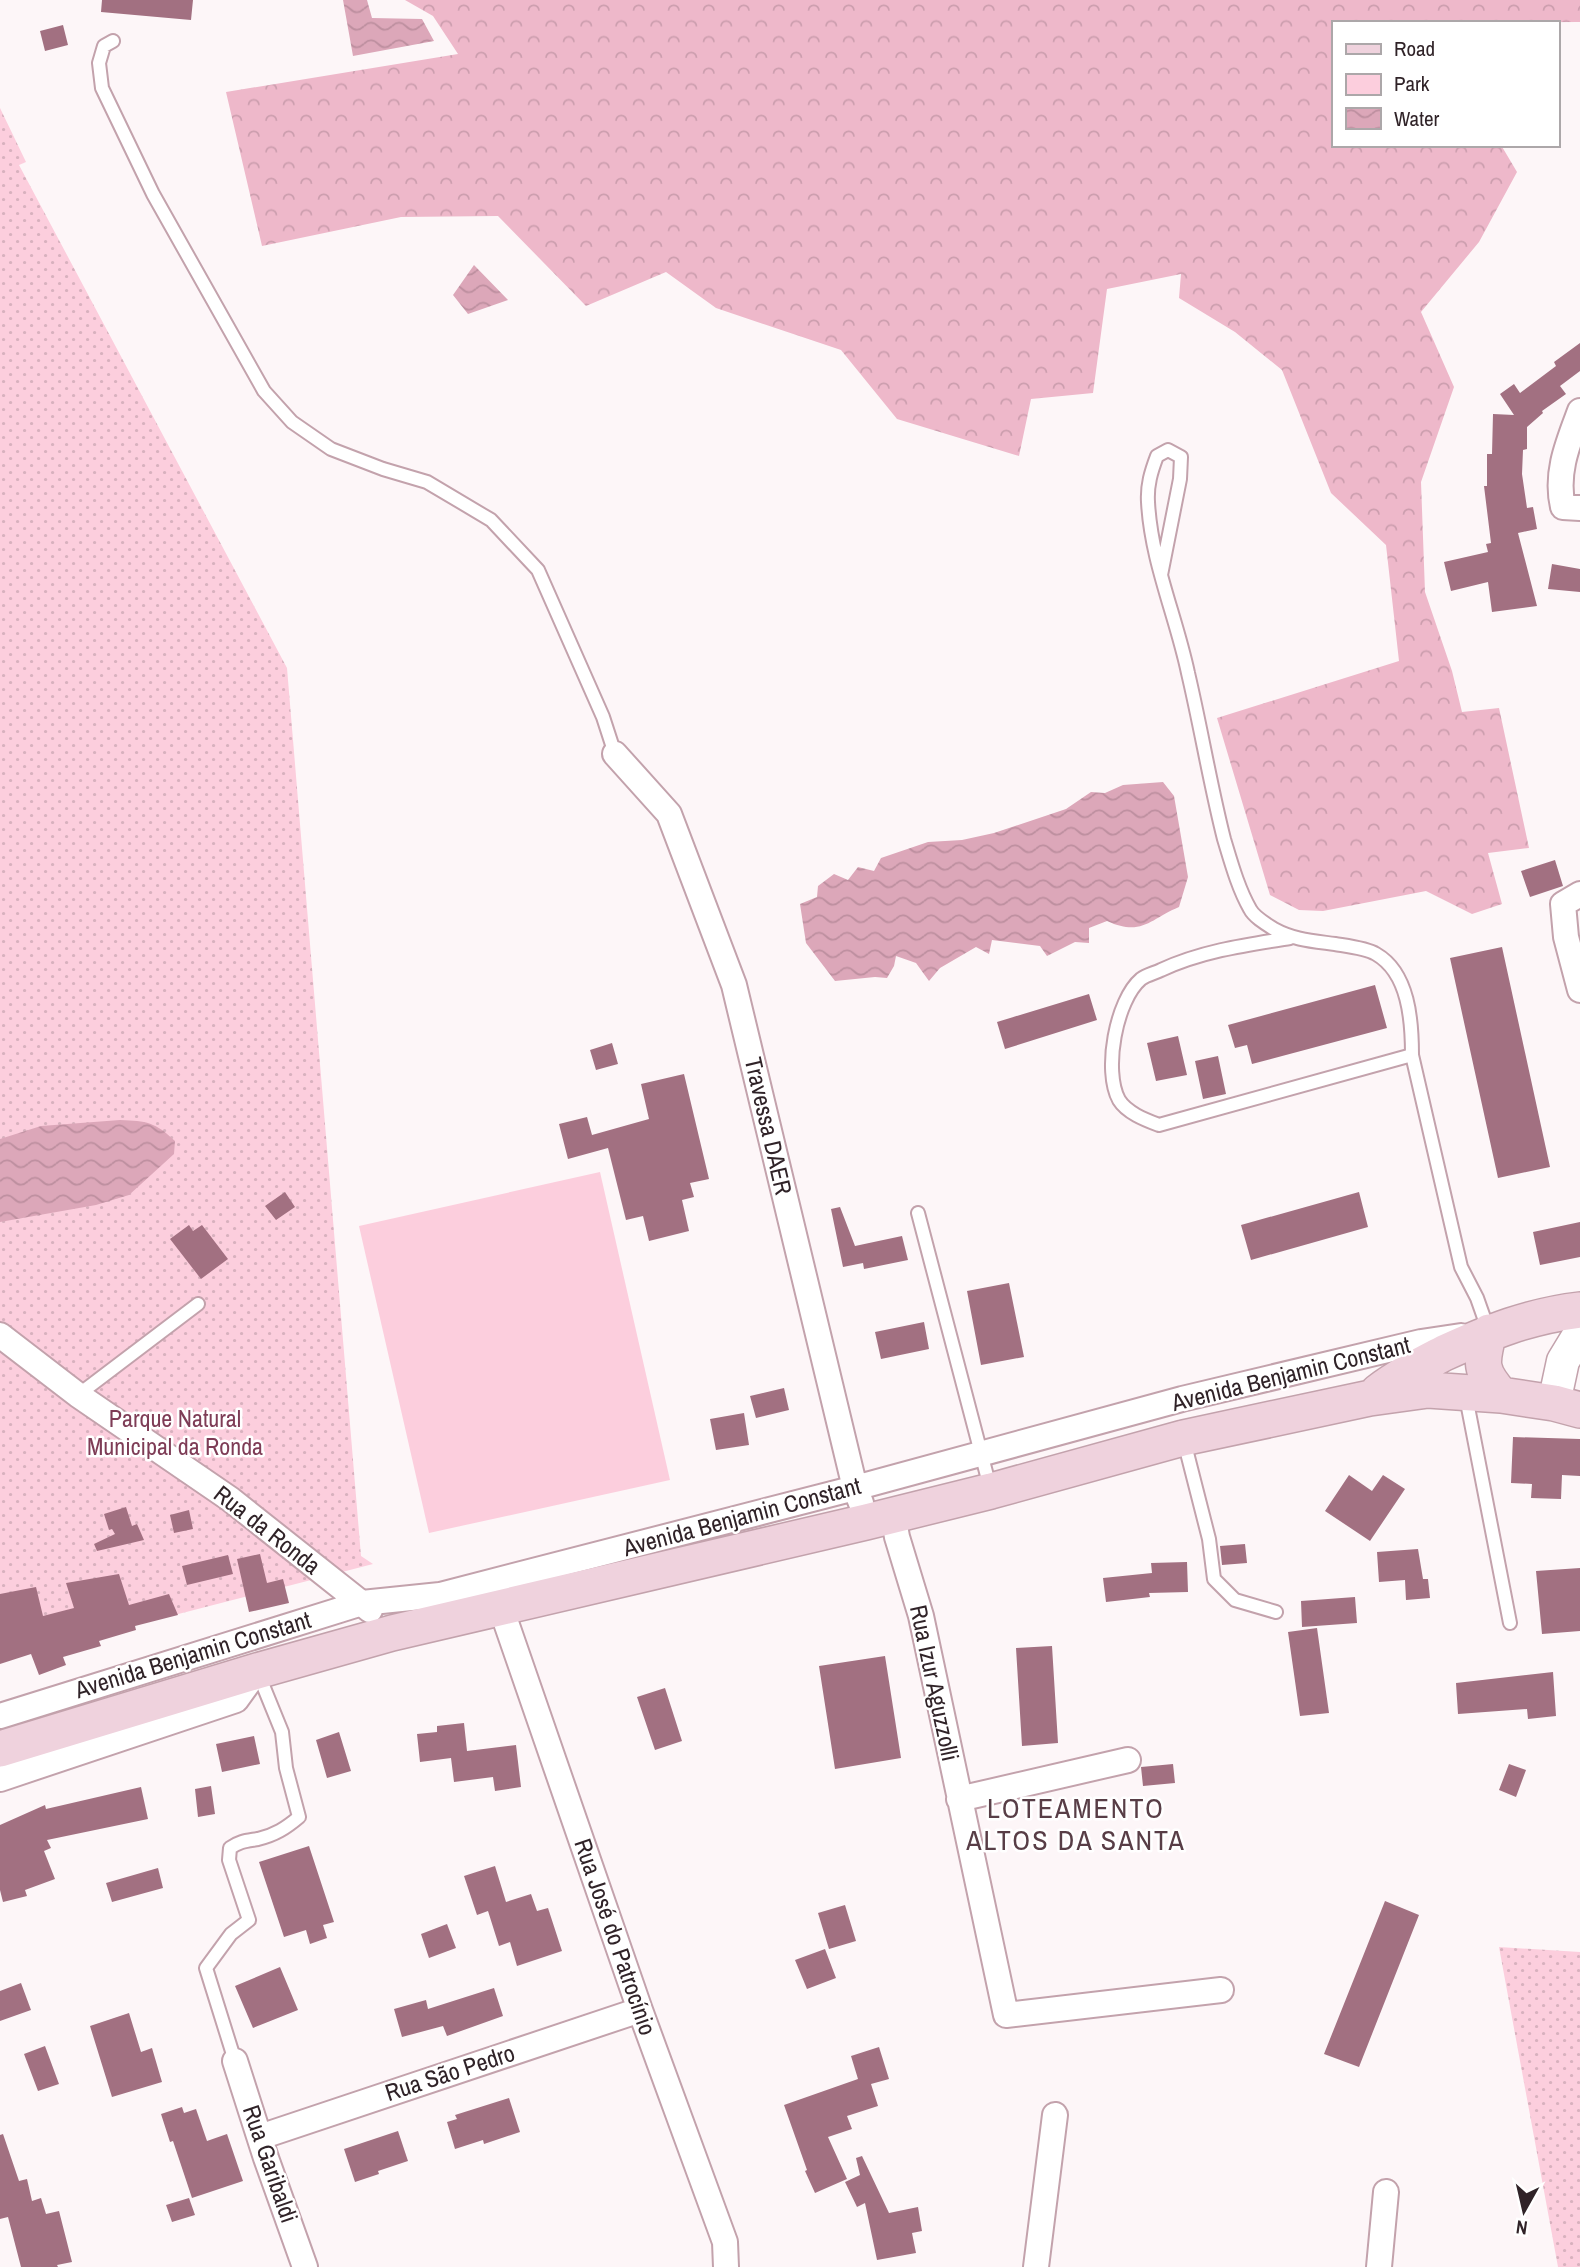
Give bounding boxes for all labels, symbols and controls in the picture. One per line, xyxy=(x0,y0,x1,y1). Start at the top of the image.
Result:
legend xyxy=(1332,21,1559,147)
text: Road xyxy=(1394,34,1435,63)
text: Park xyxy=(1394,69,1430,98)
text: Water xyxy=(1394,104,1440,133)
street label: Travessa DAER xyxy=(738,1054,800,1198)
street label: Avenida Benjamin Constant xyxy=(1167,1328,1414,1418)
park label: Parque Natural Municipal da Ronda xyxy=(87,1402,263,1462)
street label: Avenida Benjamin Constant xyxy=(618,1469,865,1563)
street label: Rua da Ronda xyxy=(208,1478,328,1581)
street label: Rua Izur Aguzzolli xyxy=(903,1602,967,1764)
street label: Avenida Benjamin Constant xyxy=(70,1603,315,1705)
district label: LOTEAMENTO ALTOS DA SANTA xyxy=(965,1789,1186,1859)
street label: Rua José do Patrocínio xyxy=(567,1834,665,2039)
street label: Rua São Pedro xyxy=(381,2036,519,2108)
street label: Rua Garibaldi xyxy=(236,2101,306,2227)
north arrow xyxy=(1489,2176,1559,2246)
text: N xyxy=(1514,2214,1529,2241)

